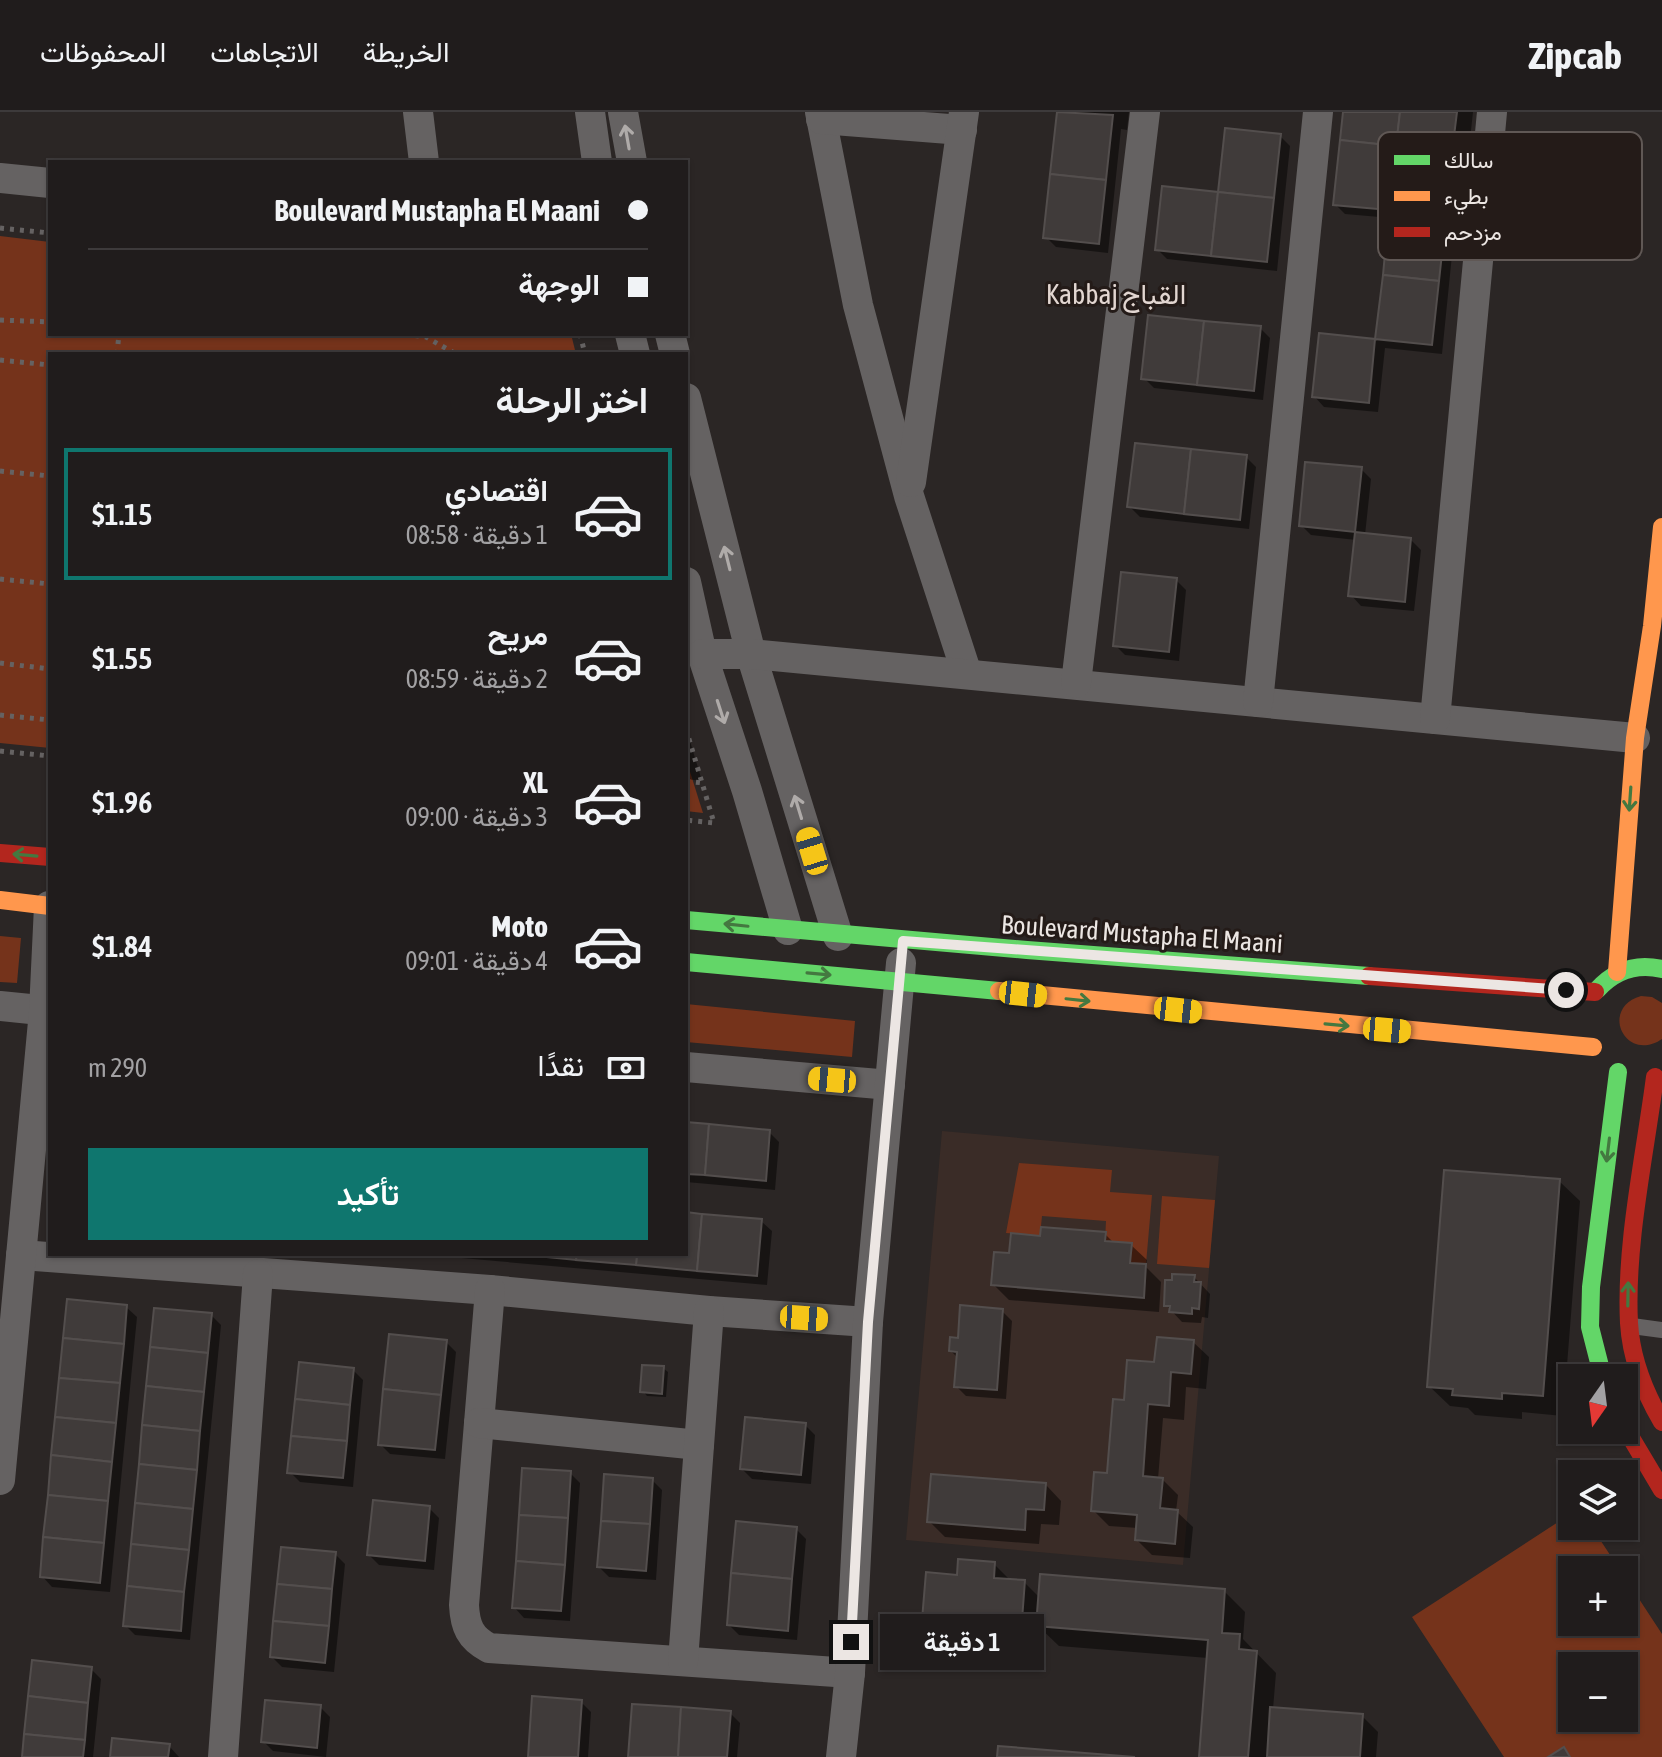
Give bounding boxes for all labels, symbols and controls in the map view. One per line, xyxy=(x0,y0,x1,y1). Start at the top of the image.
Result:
text: Zipcab xyxy=(1528,34,1622,77)
text: المحفوظات xyxy=(40,36,166,68)
text: الاتجاهات xyxy=(210,36,319,68)
text: الخريطة xyxy=(363,36,449,68)
one-way arrow xyxy=(619,125,634,150)
legend xyxy=(1378,132,1642,260)
text: سالك xyxy=(1444,147,1493,173)
text: بطيء xyxy=(1444,183,1489,215)
text: Boulevard Mustapha El Maani xyxy=(274,193,600,227)
text: مزدحم xyxy=(1444,219,1502,247)
text: الوجهة xyxy=(518,267,600,301)
district label: Kabbaj القباج xyxy=(1046,278,1186,313)
text: اختر الرحلة xyxy=(495,379,648,421)
text: اقتصادي xyxy=(445,473,548,507)
icon: car xyxy=(572,478,644,550)
text: $1.15 xyxy=(92,497,152,531)
text: 1 دقيقة · 08:58 xyxy=(406,520,548,550)
one-way arrow xyxy=(718,545,733,571)
text: مريح xyxy=(488,617,548,651)
icon: car xyxy=(572,622,644,694)
text: $1.55 xyxy=(92,641,152,675)
text: 2 دقيقة · 08:59 xyxy=(406,664,548,694)
one-way arrow xyxy=(715,699,730,724)
text: XL xyxy=(523,765,548,799)
icon: car xyxy=(572,766,644,838)
text: $1.96 xyxy=(92,785,152,819)
one-way arrow xyxy=(1622,785,1637,812)
one-way arrow xyxy=(790,795,805,820)
text: 3 دقيقة · 09:00 xyxy=(405,802,548,832)
car xyxy=(794,825,830,877)
one-way arrow xyxy=(12,847,39,862)
text: Moto xyxy=(491,909,548,943)
street label: Boulevard Mustapha El Maani xyxy=(1000,909,1284,959)
icon: car xyxy=(572,910,644,982)
one-way arrow xyxy=(723,918,750,933)
text: $1.84 xyxy=(92,929,152,963)
text: 4 دقيقة · 09:01 xyxy=(405,946,548,976)
one-way arrow xyxy=(806,967,832,982)
route start xyxy=(1548,972,1584,1008)
car xyxy=(998,980,1048,1008)
one-way arrow xyxy=(1064,993,1091,1008)
car xyxy=(1153,996,1203,1024)
car xyxy=(1362,1016,1412,1044)
one-way arrow xyxy=(1323,1018,1350,1033)
icon: cash xyxy=(604,1046,648,1090)
text: نقدًا xyxy=(538,1048,584,1082)
text: 290 m xyxy=(88,1053,147,1083)
car xyxy=(807,1066,857,1094)
one-way arrow xyxy=(1601,1136,1616,1162)
button: تأكيد xyxy=(88,1148,648,1240)
one-way arrow xyxy=(1621,1281,1636,1308)
car xyxy=(779,1304,829,1332)
north arrow xyxy=(1558,1364,1638,1444)
map controls xyxy=(1558,1364,1638,1732)
button: layers xyxy=(1558,1460,1638,1540)
button: + xyxy=(1558,1556,1638,1636)
callout: 1 دقيقة xyxy=(879,1614,1043,1670)
route end xyxy=(833,1624,869,1660)
text: 1 دقيقة xyxy=(924,1627,1000,1657)
button: − xyxy=(1558,1652,1638,1732)

